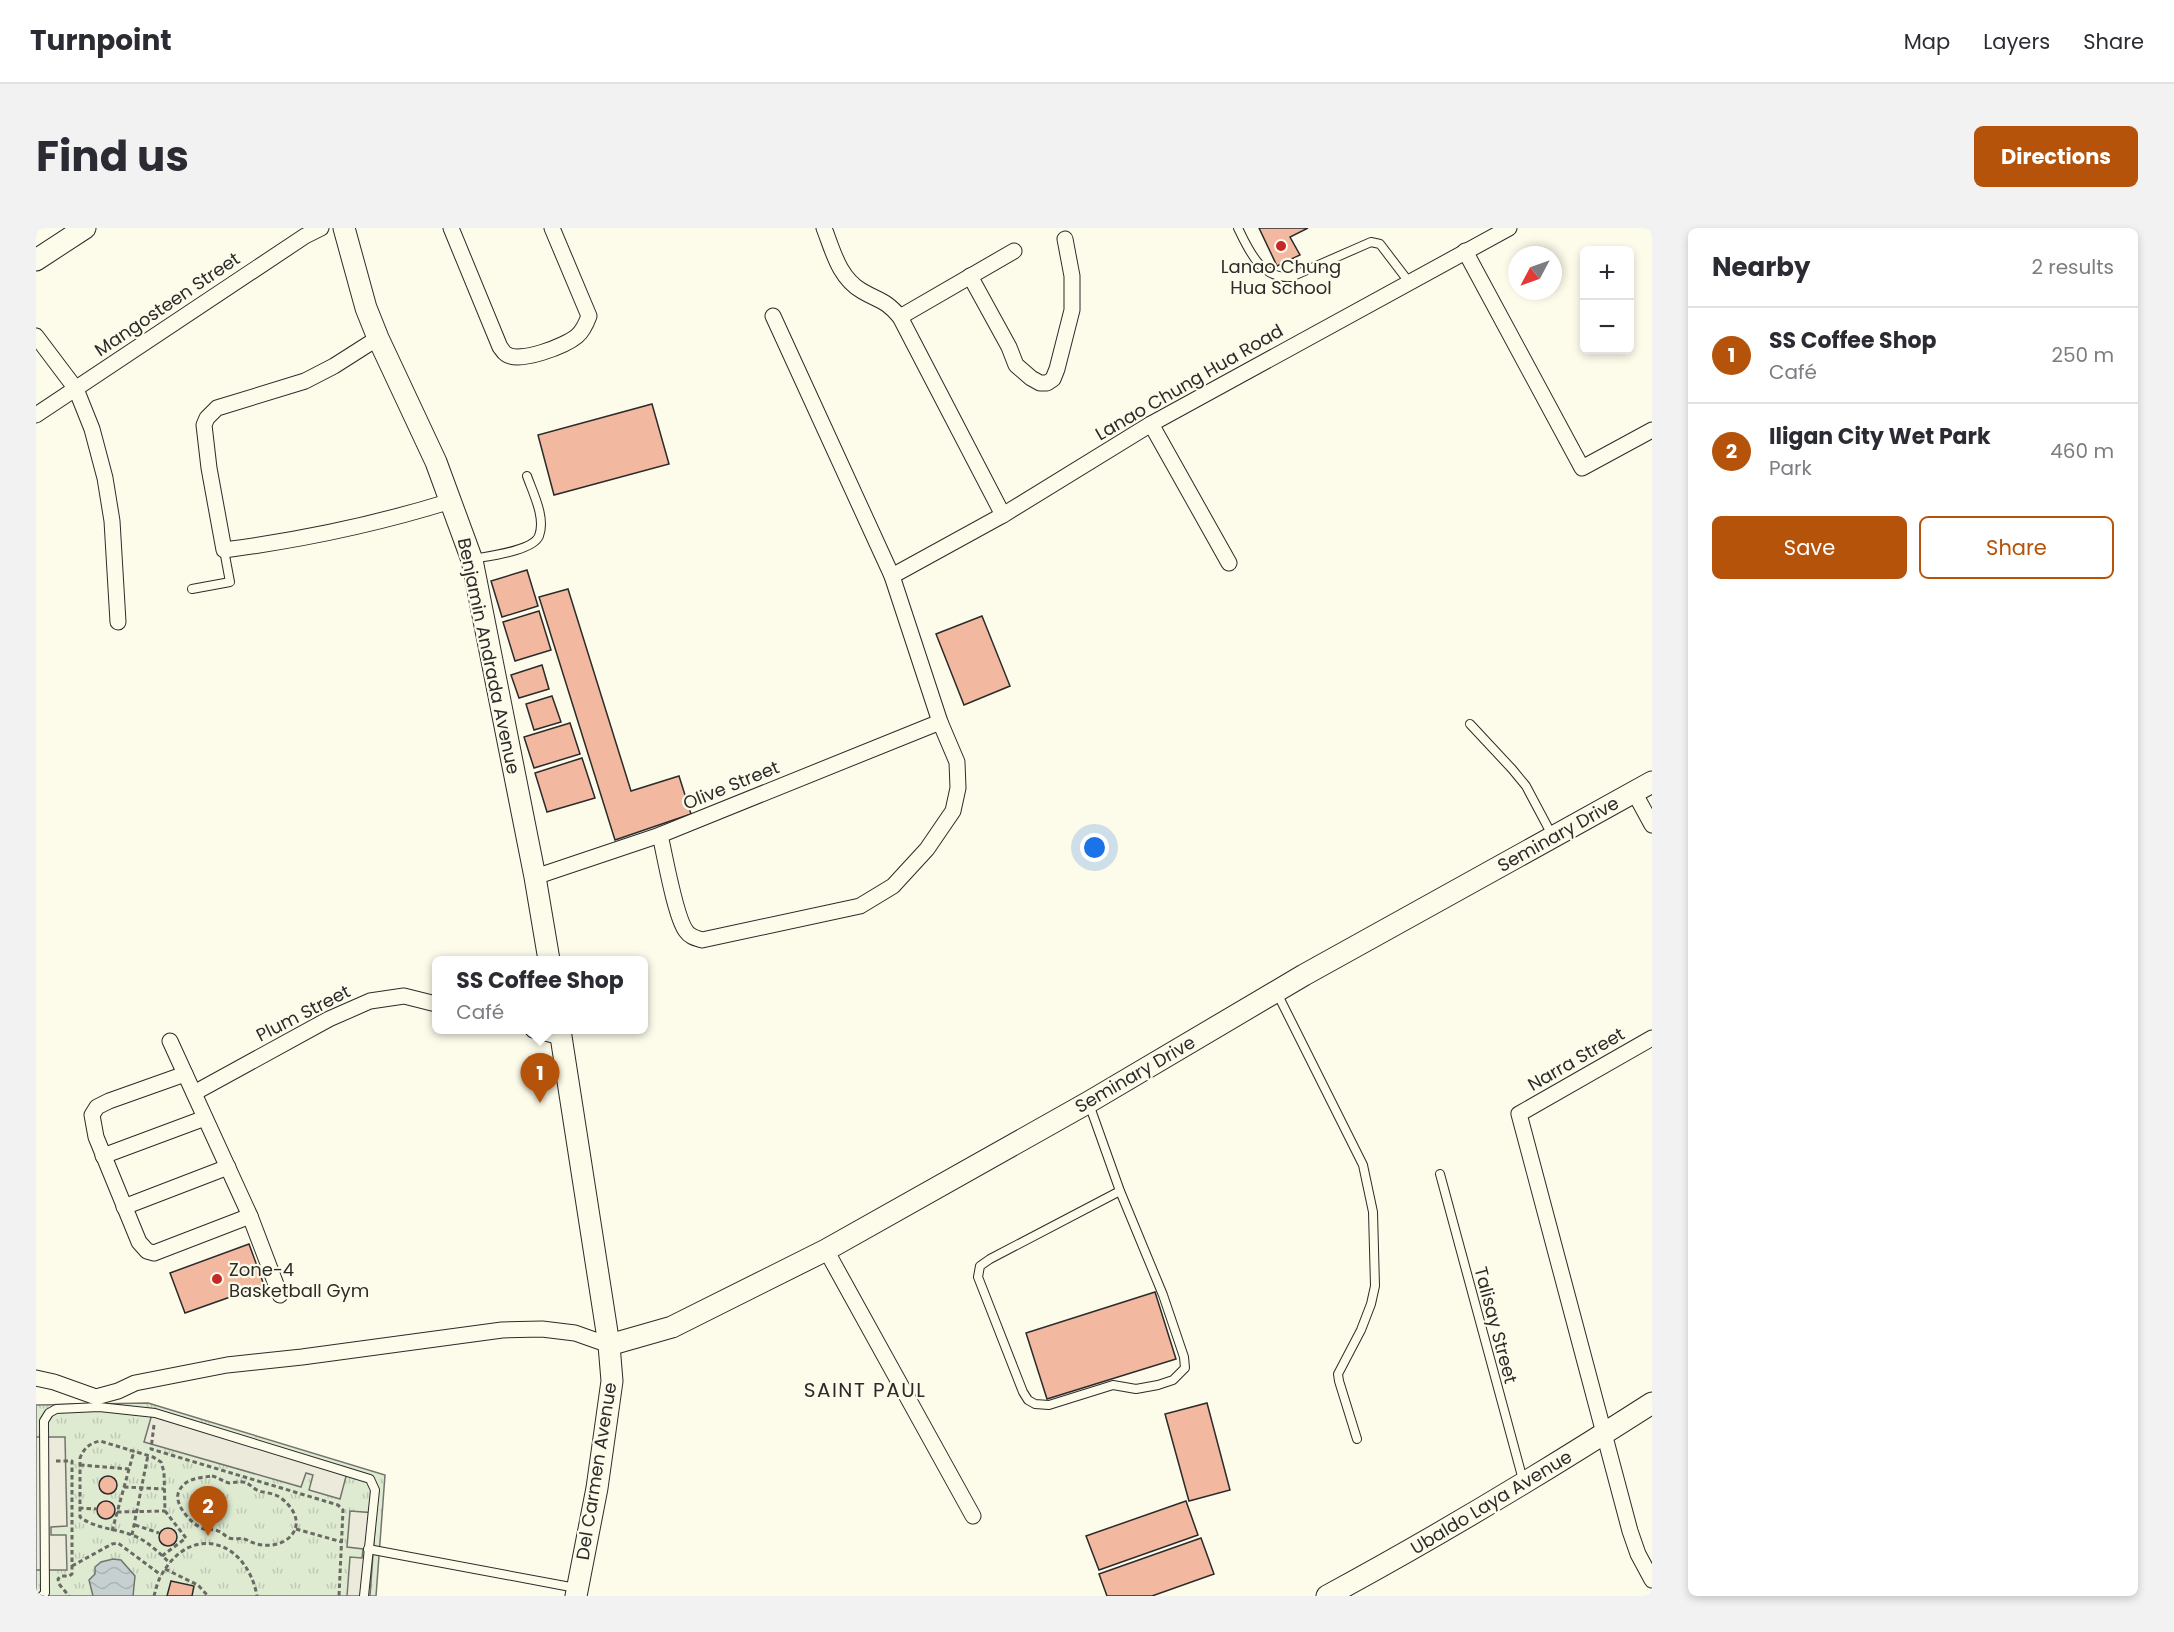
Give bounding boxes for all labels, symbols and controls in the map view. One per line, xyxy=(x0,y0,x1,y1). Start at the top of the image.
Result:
text: Turnpoint xyxy=(30,21,172,60)
text: Map xyxy=(1904,27,1950,56)
text: Layers xyxy=(1983,27,2050,56)
text: Share xyxy=(2083,27,2144,56)
button: Directions xyxy=(1974,126,2138,187)
text: Find us xyxy=(36,127,189,186)
marker: Lanao Chung Hua School xyxy=(1274,239,1288,253)
street label: Mangosteen Street xyxy=(89,246,245,362)
north arrow xyxy=(1508,246,1562,300)
map controls xyxy=(1580,246,1634,354)
button: + xyxy=(1580,246,1634,300)
text: Nearby xyxy=(1712,249,1810,285)
text: 2 results xyxy=(2031,253,2114,281)
place label: Lanao Chung Hua School xyxy=(1221,254,1341,300)
button: − xyxy=(1580,300,1634,354)
street label: Lanao Chung Hua Road xyxy=(1090,318,1288,446)
text: SS Coffee Shop xyxy=(1769,325,1936,356)
text: 1 xyxy=(1728,341,1735,369)
text: 250 m xyxy=(2051,341,2114,369)
text: Café xyxy=(1769,358,1817,386)
text: Iligan City Wet Park xyxy=(1769,421,1991,452)
text: 2 xyxy=(1726,437,1737,465)
text: 460 m xyxy=(2050,437,2114,465)
text: Park xyxy=(1769,454,1812,482)
button: Save xyxy=(1712,516,1907,579)
button: Share xyxy=(1919,516,2114,579)
street label: Benjamin Andrada Avenue xyxy=(452,535,526,777)
street label: Olive Street xyxy=(679,754,783,816)
street label: Seminary Drive xyxy=(1493,790,1623,878)
your location xyxy=(1080,833,1109,862)
popup xyxy=(432,956,648,1034)
text: SS Coffee Shop xyxy=(456,965,624,996)
street label: Plum Street xyxy=(252,979,354,1047)
text: Café xyxy=(456,998,504,1026)
street label: Narra Street xyxy=(1523,1021,1629,1097)
street label: Seminary Drive xyxy=(1070,1029,1200,1119)
pin: 1 xyxy=(520,1054,560,1103)
place label: Zone-4 Basketball Gym xyxy=(229,1257,369,1303)
street label: Talisay Street xyxy=(1468,1264,1524,1386)
marker: Zone-4 Basketball Gym xyxy=(210,1272,224,1286)
district label: SAINT PAUL xyxy=(804,1376,926,1404)
street label: Del Carmen Avenue xyxy=(570,1380,622,1562)
street label: Ubaldo Laya Avenue xyxy=(1406,1444,1576,1560)
pin: 2 xyxy=(188,1486,228,1536)

